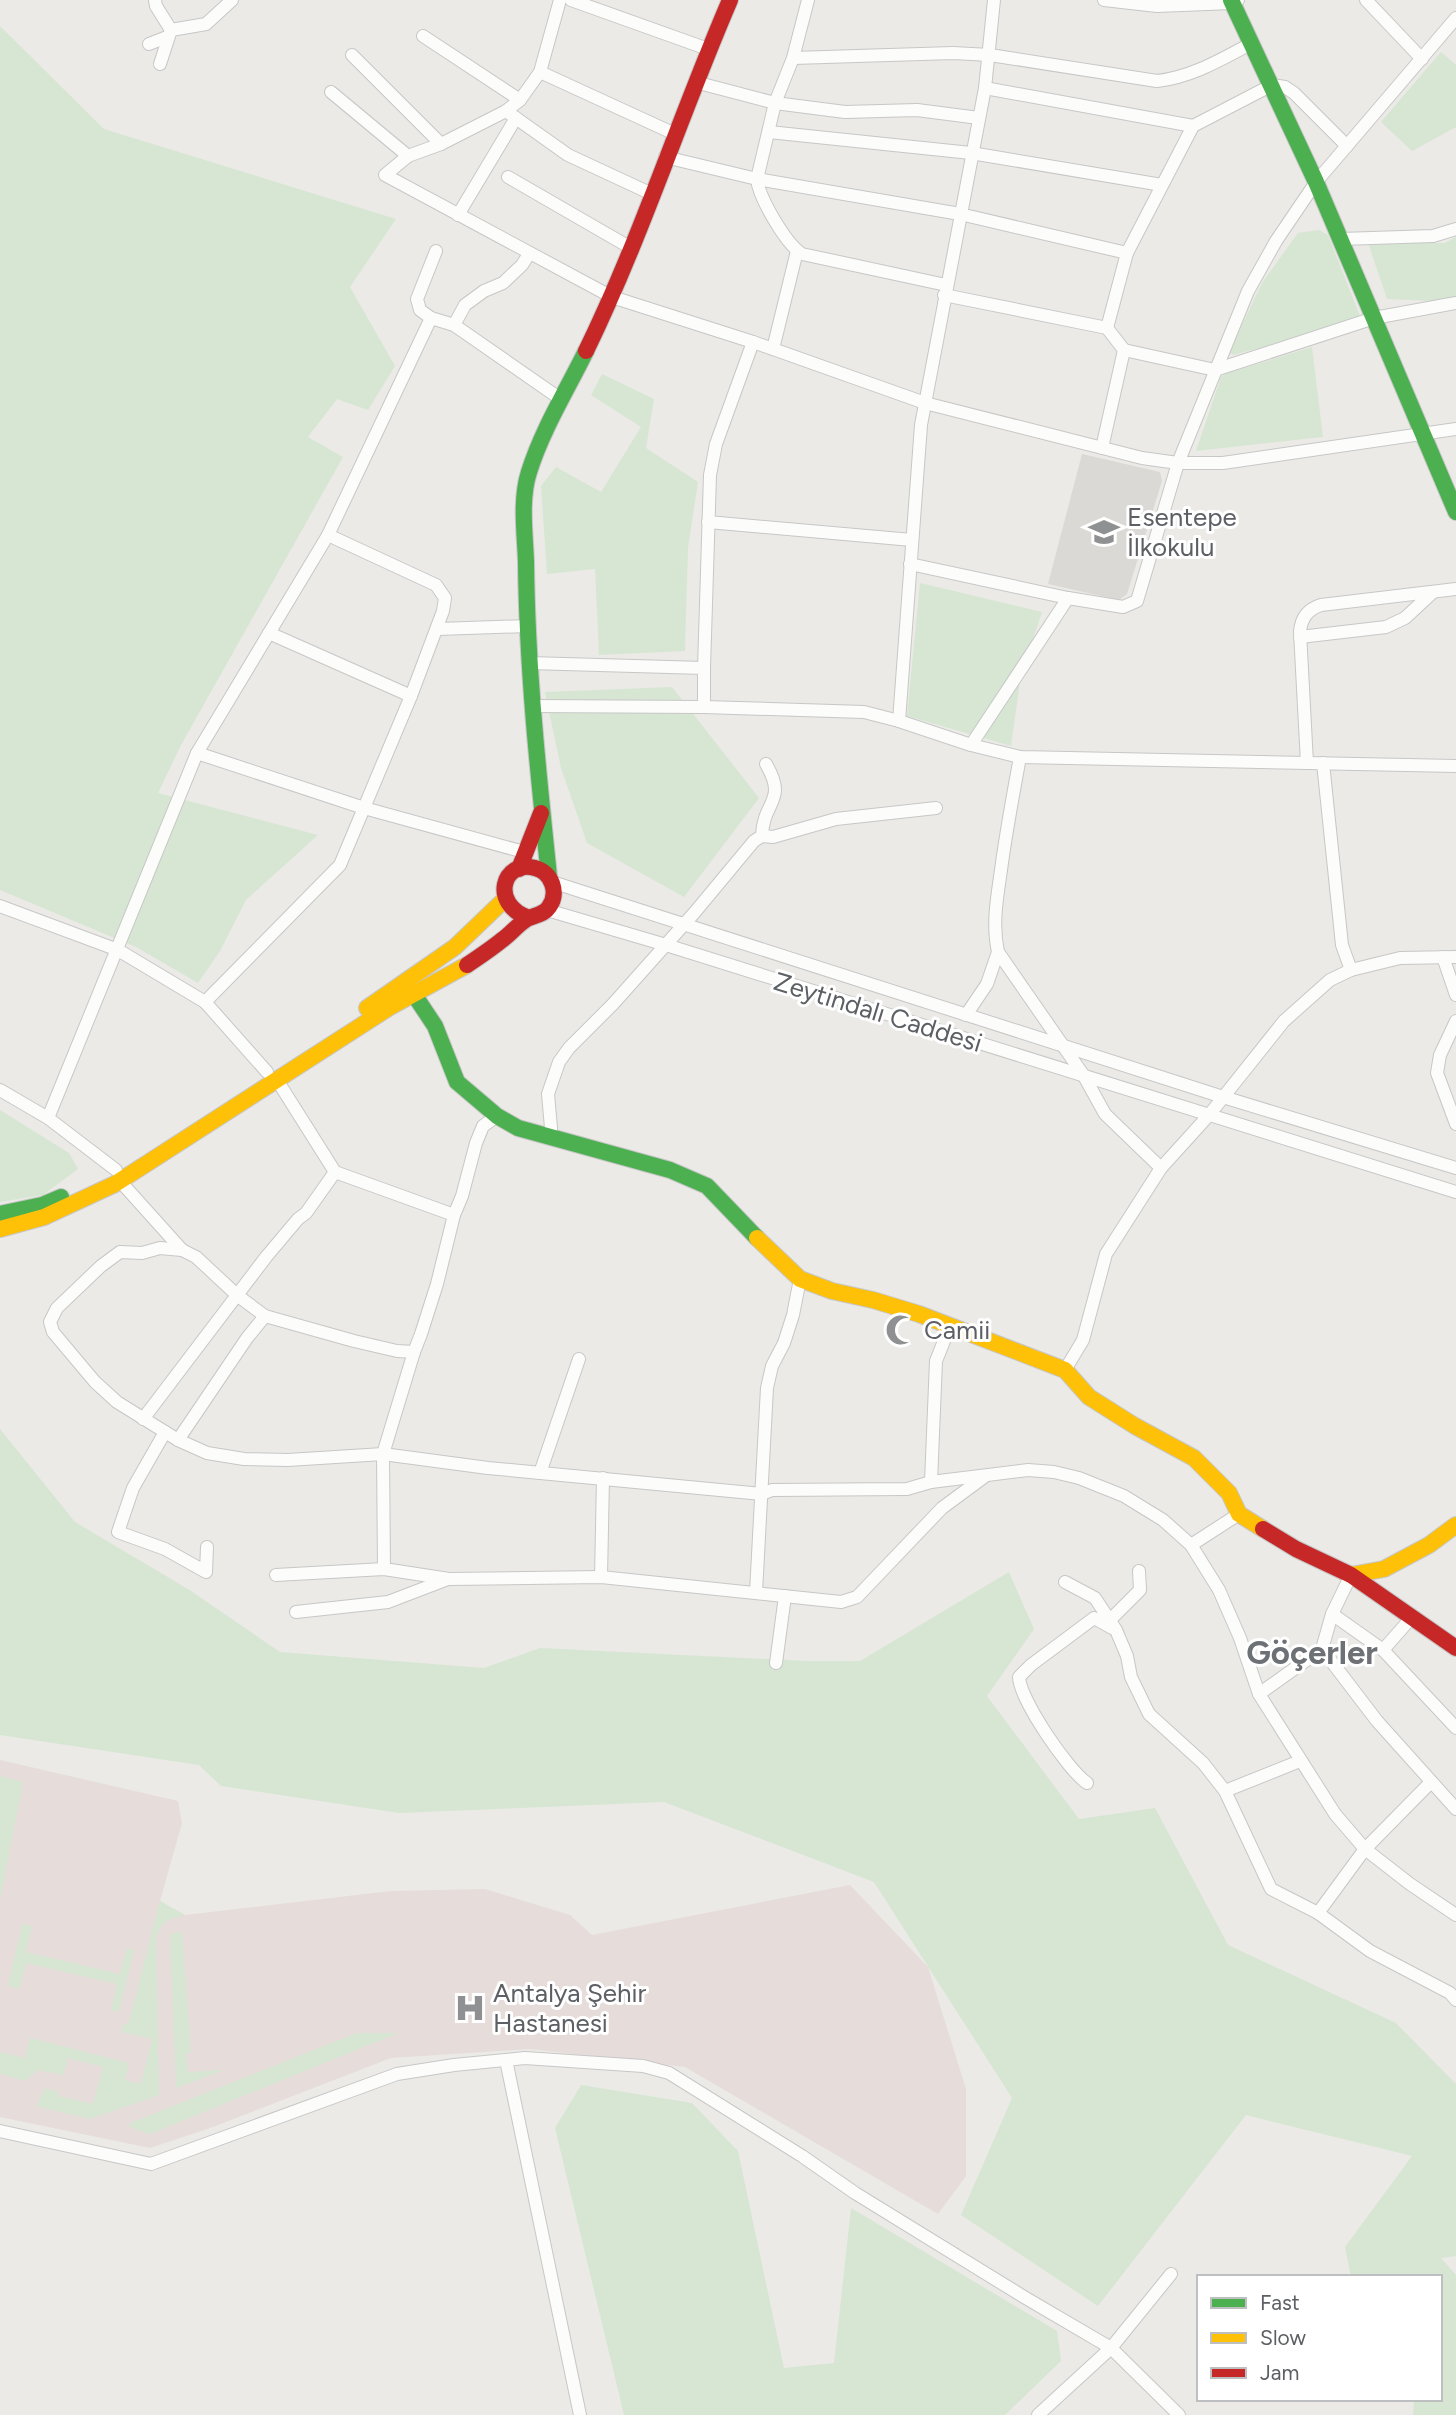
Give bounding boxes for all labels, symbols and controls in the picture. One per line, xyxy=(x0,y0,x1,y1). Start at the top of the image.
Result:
place label: Esentepe İlkokulu xyxy=(1127,501,1237,563)
school or university icon: Esentepe İlkokulu xyxy=(1087,515,1121,549)
street label: Zeytindalı Caddesi xyxy=(770,965,986,1059)
mosque icon: Camii xyxy=(884,1313,918,1347)
place label: Camii xyxy=(924,1314,990,1346)
district label: Göçerler xyxy=(1246,1633,1378,1672)
place label: Antalya Şehir Hastanesi xyxy=(493,1977,647,2039)
hospital icon: Antalya Şehir Hastanesi xyxy=(453,1991,487,2025)
legend xyxy=(1197,2275,1442,2401)
text: Fast xyxy=(1260,2290,1300,2315)
text: Slow xyxy=(1260,2325,1306,2350)
text: Jam xyxy=(1260,2360,1299,2385)

